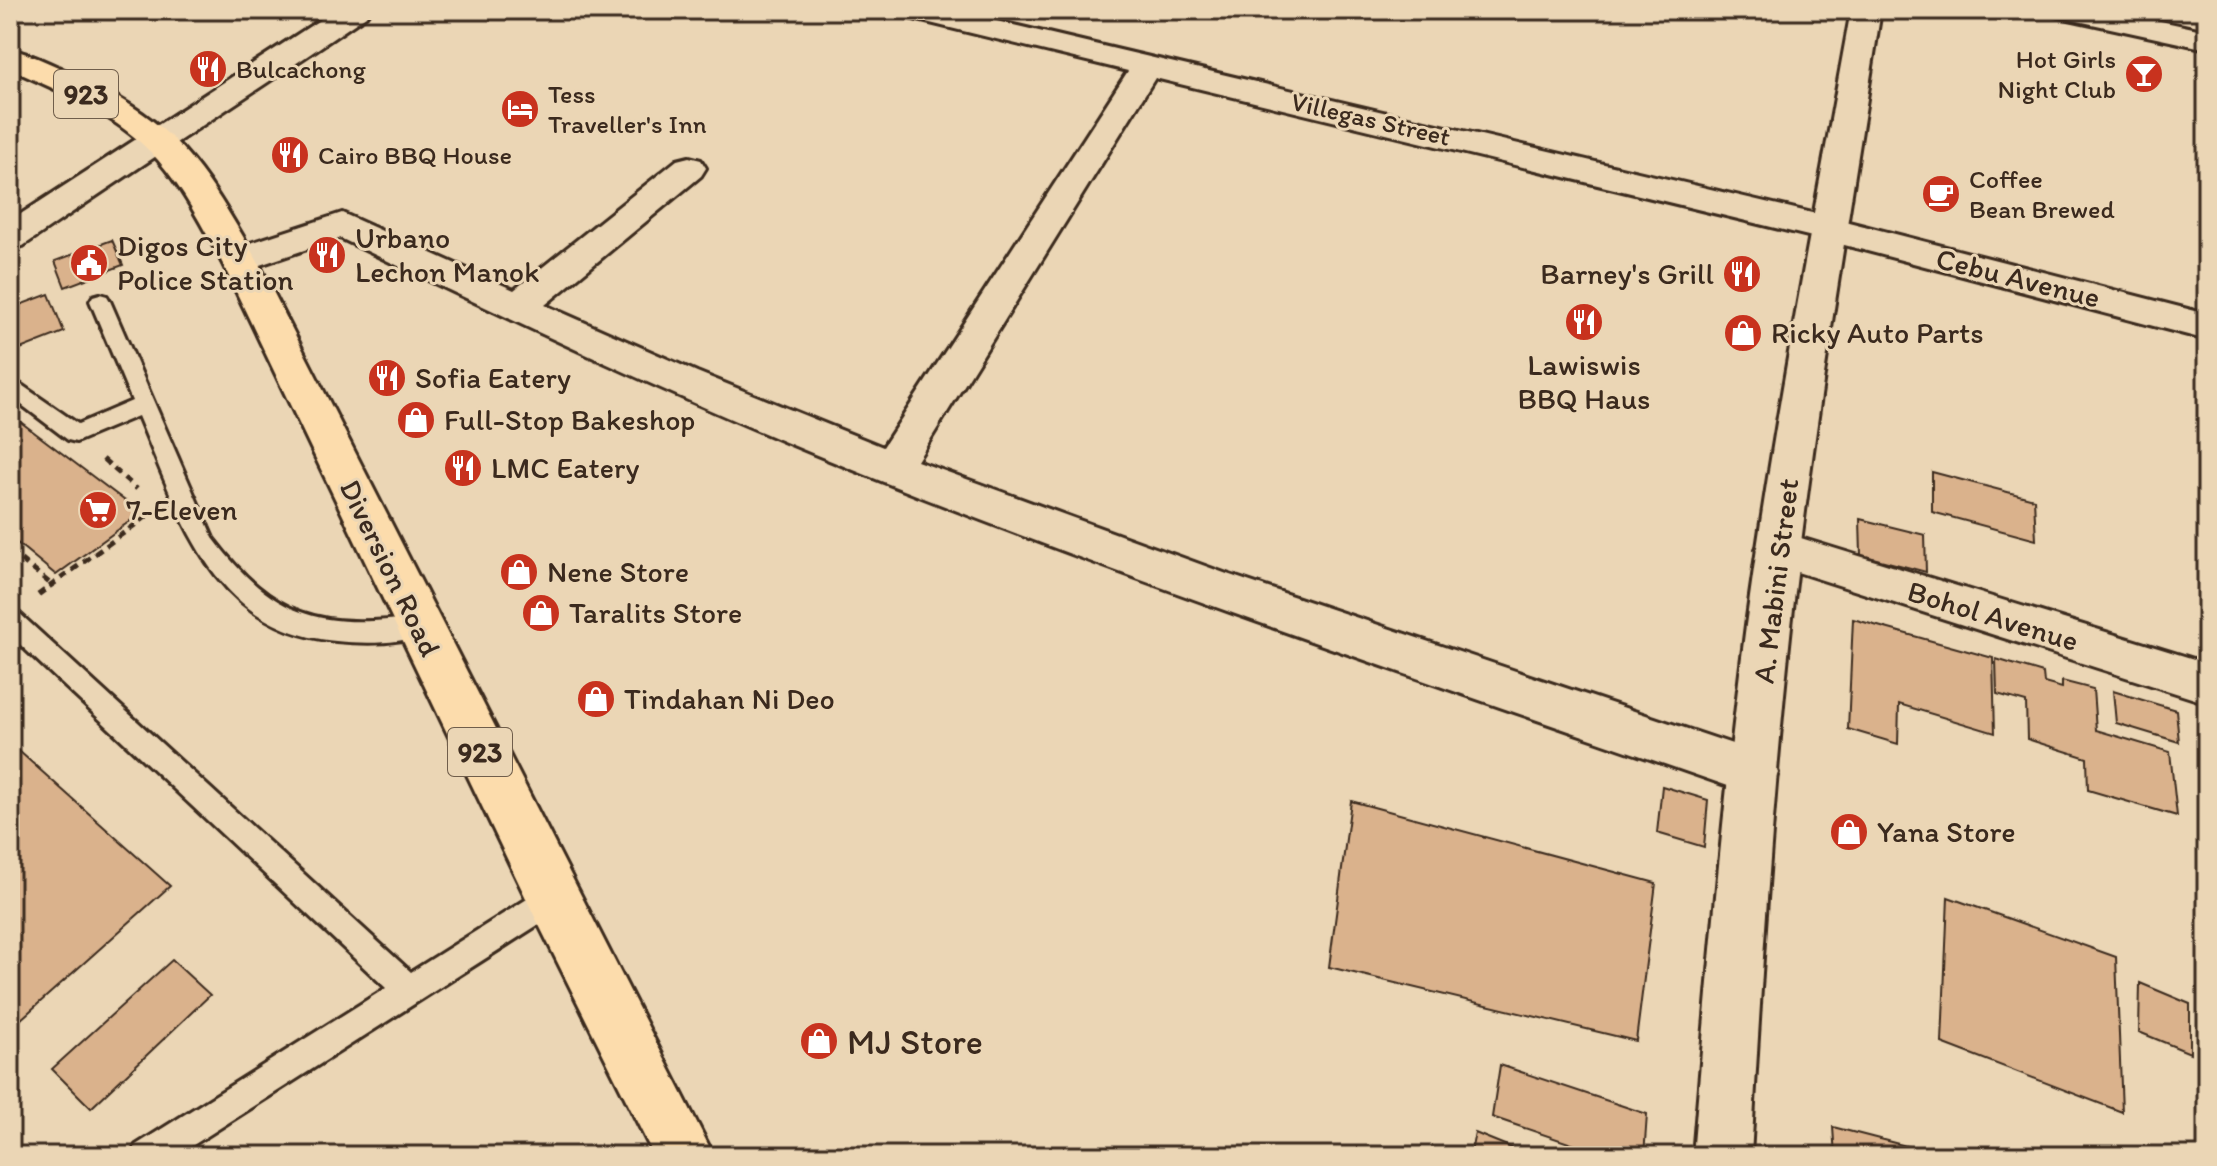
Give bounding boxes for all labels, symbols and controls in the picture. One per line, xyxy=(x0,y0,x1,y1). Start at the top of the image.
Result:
place label: Hot Girls Night Club xyxy=(1998,43,2116,105)
restaurant icon: Bulcachong xyxy=(187,48,229,90)
place label: Bulcachong xyxy=(236,53,366,85)
bar icon: Hot Girls Night Club xyxy=(2123,53,2165,95)
road number: 923 xyxy=(54,70,118,118)
place label: Tess Traveller's Inn xyxy=(548,78,707,140)
street label: Villegas Street xyxy=(1288,85,1454,153)
hotel icon: Tess Traveller's Inn xyxy=(499,88,541,130)
restaurant icon: Cairo BBQ House xyxy=(269,134,311,176)
place label: Cairo BBQ House xyxy=(318,139,512,171)
place label: Coffee Bean Brewed xyxy=(1969,163,2115,225)
cafe icon: Coffee Bean Brewed xyxy=(1920,173,1962,215)
place label: Urbano Lechon Manok xyxy=(355,219,539,290)
place label: Digos City Police Station xyxy=(117,227,293,298)
restaurant icon: Urbano Lechon Manok xyxy=(306,234,348,276)
street label: Cebu Avenue xyxy=(1932,239,2104,316)
public building icon: Digos City Police Station xyxy=(68,242,110,284)
restaurant icon: Barney's Grill xyxy=(1721,253,1763,295)
place label: Barney's Grill xyxy=(1540,255,1715,292)
restaurant icon: Lawiswis BBQ Haus xyxy=(1563,301,1605,343)
shop icon: Ricky Auto Parts xyxy=(1722,312,1764,354)
place label: Ricky Auto Parts xyxy=(1771,314,1984,351)
place label: Lawiswis BBQ Haus xyxy=(1518,346,1650,417)
restaurant icon: Sofia Eatery xyxy=(366,357,408,399)
place label: Sofia Eatery xyxy=(415,359,571,396)
shop icon: Full-Stop Bakeshop xyxy=(395,399,437,441)
place label: Full-Stop Bakeshop xyxy=(444,401,695,438)
restaurant icon: LMC Eatery xyxy=(442,447,484,489)
place label: LMC Eatery xyxy=(491,449,639,486)
street label: Diversion Road xyxy=(332,473,449,662)
street label: A. Mabini Street xyxy=(1745,476,1806,685)
supermarket icon: 7-Eleven xyxy=(77,489,119,531)
place label: 7-Eleven xyxy=(126,491,237,528)
shop icon: Nene Store xyxy=(498,551,540,593)
place label: Nene Store xyxy=(547,553,689,590)
street label: Bohol Avenue xyxy=(1903,572,2083,659)
shop icon: Taralits Store xyxy=(520,592,562,634)
place label: Taralits Store xyxy=(569,594,742,631)
shop icon: Tindahan Ni Deo xyxy=(575,678,617,720)
place label: Tindahan Ni Deo xyxy=(624,680,835,717)
road number: 923 xyxy=(448,728,512,776)
shop icon: Yana Store xyxy=(1828,811,1870,853)
place label: Yana Store xyxy=(1877,813,2016,850)
shop icon: MJ Store xyxy=(798,1020,840,1062)
place label: MJ Store xyxy=(847,1020,983,1063)

